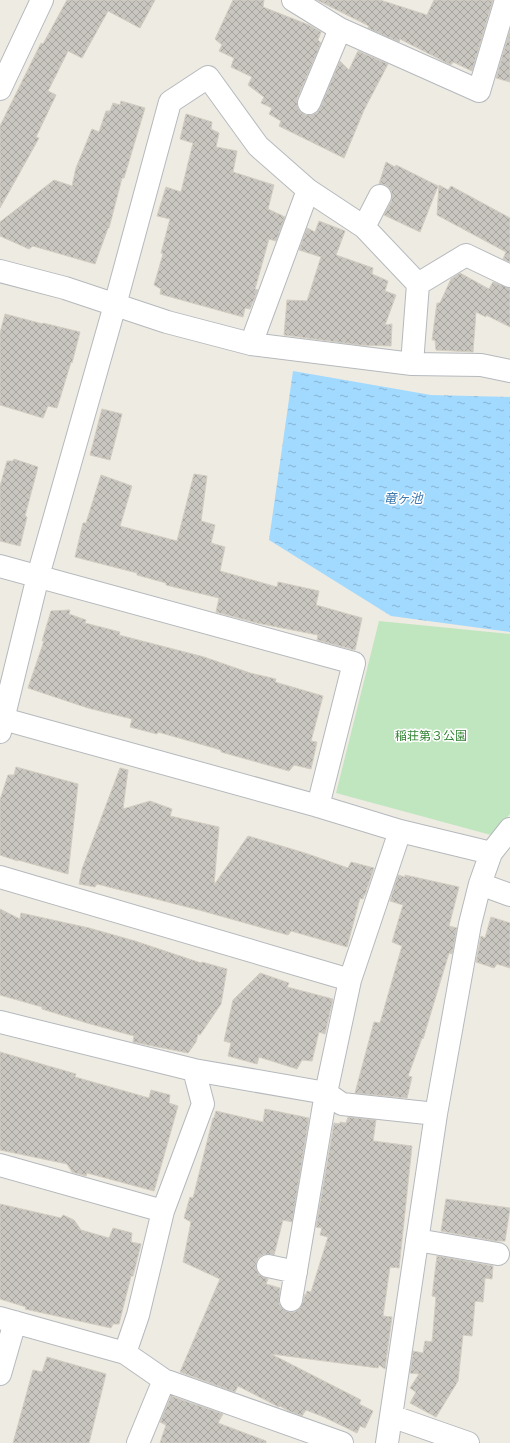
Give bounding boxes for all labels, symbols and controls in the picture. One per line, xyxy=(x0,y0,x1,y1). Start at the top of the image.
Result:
water label: 竜ヶ池 xyxy=(383,491,424,507)
park label: 稲荘第３公園 xyxy=(395,729,467,744)

